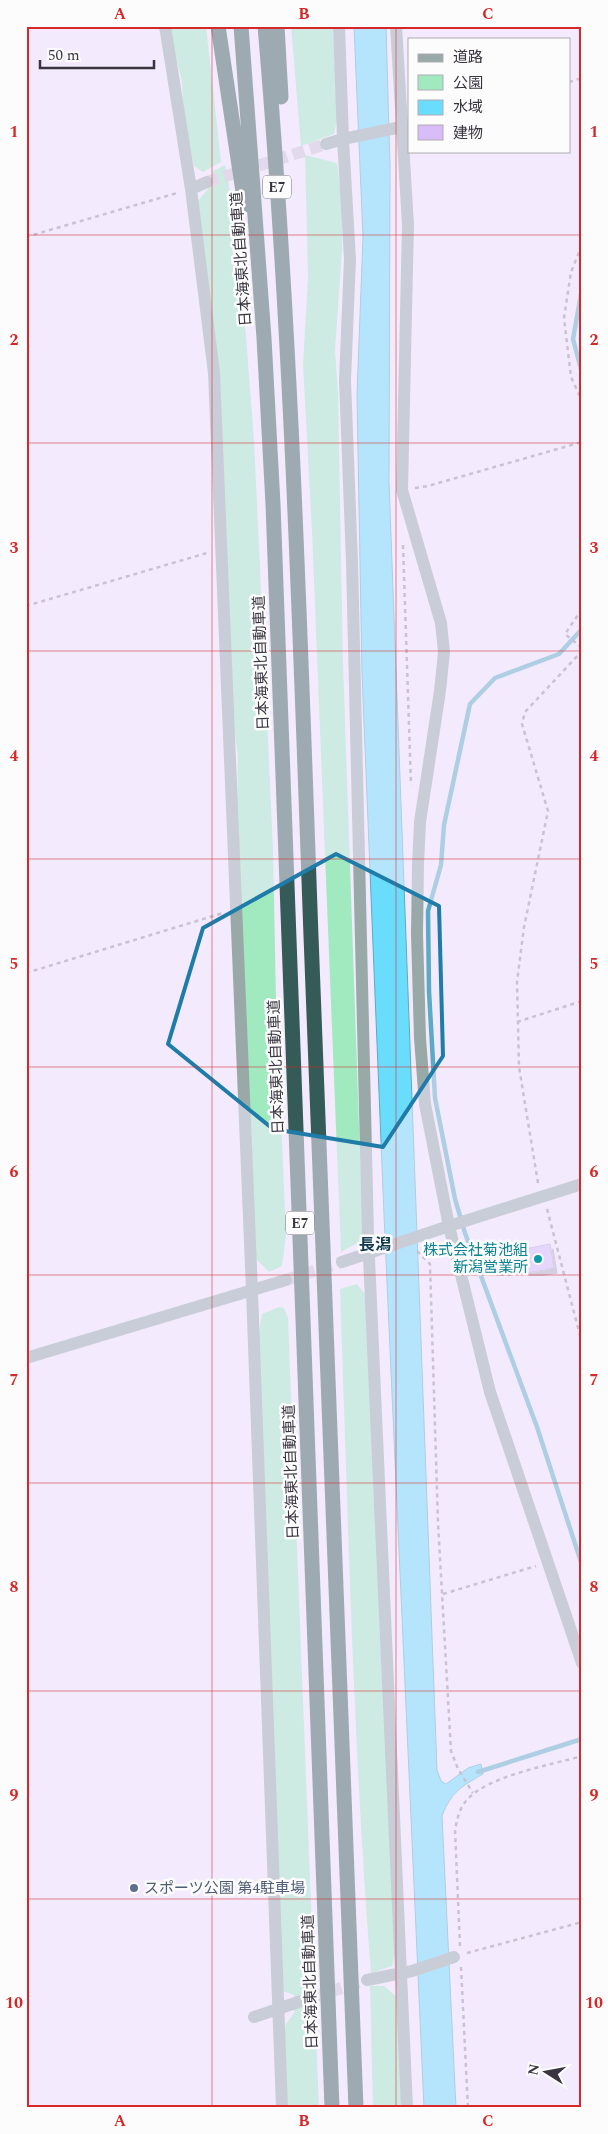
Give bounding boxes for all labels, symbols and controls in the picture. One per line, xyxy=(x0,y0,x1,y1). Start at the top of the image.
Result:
text: A xyxy=(114,2,127,26)
text: B xyxy=(298,2,310,26)
text: C xyxy=(482,2,494,26)
scale bar xyxy=(40,38,154,70)
legend xyxy=(408,38,570,152)
text: 50 m xyxy=(48,44,80,67)
text: 道路 xyxy=(453,46,483,69)
text: 公園 xyxy=(453,72,483,95)
text: 水域 xyxy=(453,96,483,119)
text: 1 xyxy=(10,120,18,144)
text: 1 xyxy=(590,120,598,144)
text: 建物 xyxy=(453,122,483,145)
road number: E7 xyxy=(263,176,291,198)
street label: 日本海東北自動車道 xyxy=(225,191,258,327)
text: 2 xyxy=(10,328,19,352)
text: 2 xyxy=(590,328,599,352)
text: 3 xyxy=(10,536,19,560)
text: 3 xyxy=(590,536,599,560)
street label: 日本海東北自動車道 xyxy=(248,595,275,731)
text: 4 xyxy=(10,744,19,768)
text: 4 xyxy=(590,744,599,768)
text: 5 xyxy=(10,952,18,976)
text: 5 xyxy=(590,952,598,976)
street label: 日本海東北自動車道 xyxy=(263,999,290,1135)
text: 6 xyxy=(10,1160,19,1184)
text: 6 xyxy=(590,1160,599,1184)
road number: E7 xyxy=(286,1212,314,1234)
district label: 長潟 xyxy=(359,1233,391,1257)
place label: 株式会社菊池組 新潟営業所 xyxy=(423,1239,528,1279)
marker: 株式会社菊池組 新潟営業所 xyxy=(532,1253,544,1265)
text: 7 xyxy=(10,1368,19,1392)
text: 7 xyxy=(590,1368,599,1392)
street label: 日本海東北自動車道 xyxy=(278,1404,305,1540)
text: 8 xyxy=(10,1575,19,1599)
text: 8 xyxy=(590,1575,599,1599)
text: 9 xyxy=(10,1783,19,1807)
text: 9 xyxy=(590,1783,599,1807)
place label: スポーツ公園 第4駐車場 xyxy=(144,1877,305,1900)
marker: スポーツ公園 第4駐車場 xyxy=(128,1882,140,1894)
street label: 日本海東北自動車道 xyxy=(297,1914,324,2050)
text: 10 xyxy=(5,1991,23,2015)
text: 10 xyxy=(585,1991,603,2015)
north arrow xyxy=(520,2046,570,2096)
text: N xyxy=(522,2062,545,2077)
text: A xyxy=(114,2109,127,2133)
text: B xyxy=(298,2109,310,2133)
text: C xyxy=(482,2109,494,2133)

